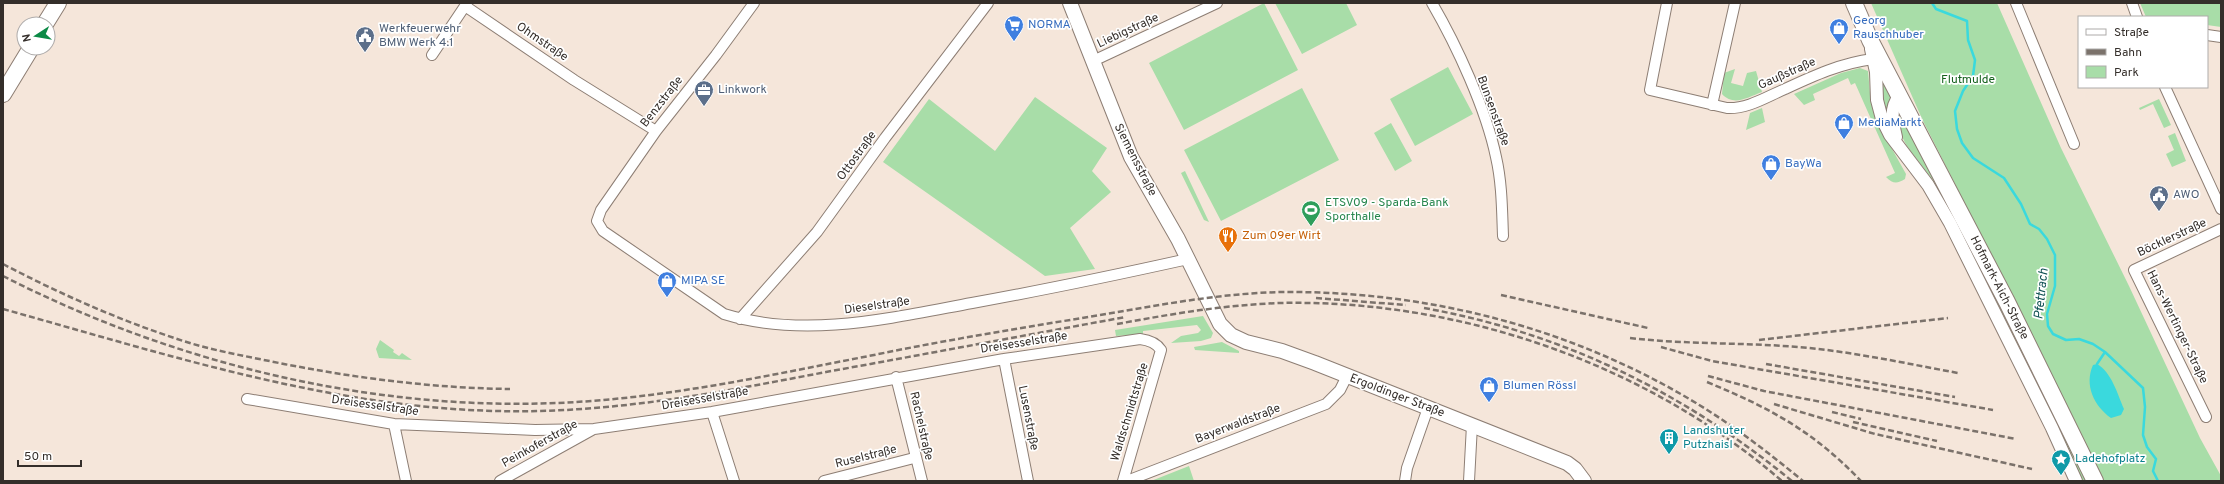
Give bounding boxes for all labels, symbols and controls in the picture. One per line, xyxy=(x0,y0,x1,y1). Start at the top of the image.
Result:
street label: Liebigstraße xyxy=(1095,10,1161,52)
place label: Georg Rauschhuber xyxy=(1853,13,1924,43)
supermarket icon: NORMA xyxy=(1003,14,1025,42)
north arrow xyxy=(16,16,56,56)
legend xyxy=(2078,16,2208,88)
place label: NORMA xyxy=(1028,17,1071,33)
shop icon: Georg Rauschhuber xyxy=(1828,17,1850,45)
street label: Ohmstraße xyxy=(513,19,571,65)
place label: Werkfeuerwehr BMW Werk 4.1 xyxy=(379,21,461,51)
public building icon: Werkfeuerwehr BMW Werk 4.1 xyxy=(354,25,376,53)
text: Straße xyxy=(2114,25,2149,41)
text: N xyxy=(20,33,35,43)
text: Bahn xyxy=(2114,45,2142,61)
street label: Gaußstraße xyxy=(1756,54,1818,94)
text: Park xyxy=(2114,65,2139,81)
park label: Flutmulde xyxy=(1941,72,1995,88)
street label: Benzstraße xyxy=(637,73,687,131)
street label: Bunsenstraße xyxy=(1473,74,1513,148)
office icon: Linkwork xyxy=(693,79,715,107)
place label: Linkwork xyxy=(718,82,767,98)
shop icon: MediaMarkt xyxy=(1833,112,1855,140)
place label: MediaMarkt xyxy=(1858,115,1922,131)
street label: Siemensstraße xyxy=(1110,121,1160,199)
street label: Ottostraße xyxy=(834,128,880,184)
shop icon: BayWa xyxy=(1760,153,1782,181)
place label: BayWa xyxy=(1785,156,1822,172)
public building icon: AWO xyxy=(2148,184,2170,212)
place label: AWO xyxy=(2173,187,2199,203)
place label: ETSV09 - Sparda-Bank Sporthalle xyxy=(1325,195,1449,225)
sports icon: ETSV09 - Sparda-Bank Sporthalle xyxy=(1300,199,1322,227)
street label: Böcklerstraße xyxy=(2135,215,2209,261)
restaurant icon: Zum 09er Wirt xyxy=(1217,225,1239,253)
place label: Zum 09er Wirt xyxy=(1242,228,1321,244)
street label: Hofmark-Aich-Straße xyxy=(1966,233,2032,343)
water label: Pfettrach xyxy=(2031,268,2053,320)
street label: Hans-Wertinger-Straße xyxy=(2143,268,2211,386)
shop icon: MIPA SE xyxy=(656,270,678,298)
place label: MIPA SE xyxy=(681,273,725,289)
street label: Dieselstraße xyxy=(843,293,911,319)
street label: Dreisesselstraße xyxy=(979,328,1069,358)
street label: Waldschmidtstraße xyxy=(1107,361,1153,463)
street label: Ergoldinger Straße xyxy=(1347,371,1447,421)
shop icon: Blumen Rössl xyxy=(1478,375,1500,403)
place label: Blumen Rössl xyxy=(1503,378,1576,394)
street label: Dreisesselstraße xyxy=(660,383,750,415)
street label: Lusenstraße xyxy=(1014,384,1042,452)
street label: Rachelstraße xyxy=(905,390,937,462)
street label: Dreisesselstraße xyxy=(330,392,420,420)
street label: Bayerwaldstraße xyxy=(1193,400,1283,448)
street label: Peinkoferstraße xyxy=(499,416,581,472)
place label: Landshuter Putzhaisl xyxy=(1683,423,1745,453)
building icon: Landshuter Putzhaisl xyxy=(1658,427,1680,455)
scale bar xyxy=(18,442,81,468)
street label: Ruselstraße xyxy=(833,442,899,472)
place icon: Ladehofplatz xyxy=(2050,448,2072,476)
text: 50 m xyxy=(24,449,52,465)
place label: Ladehofplatz xyxy=(2075,451,2145,467)

